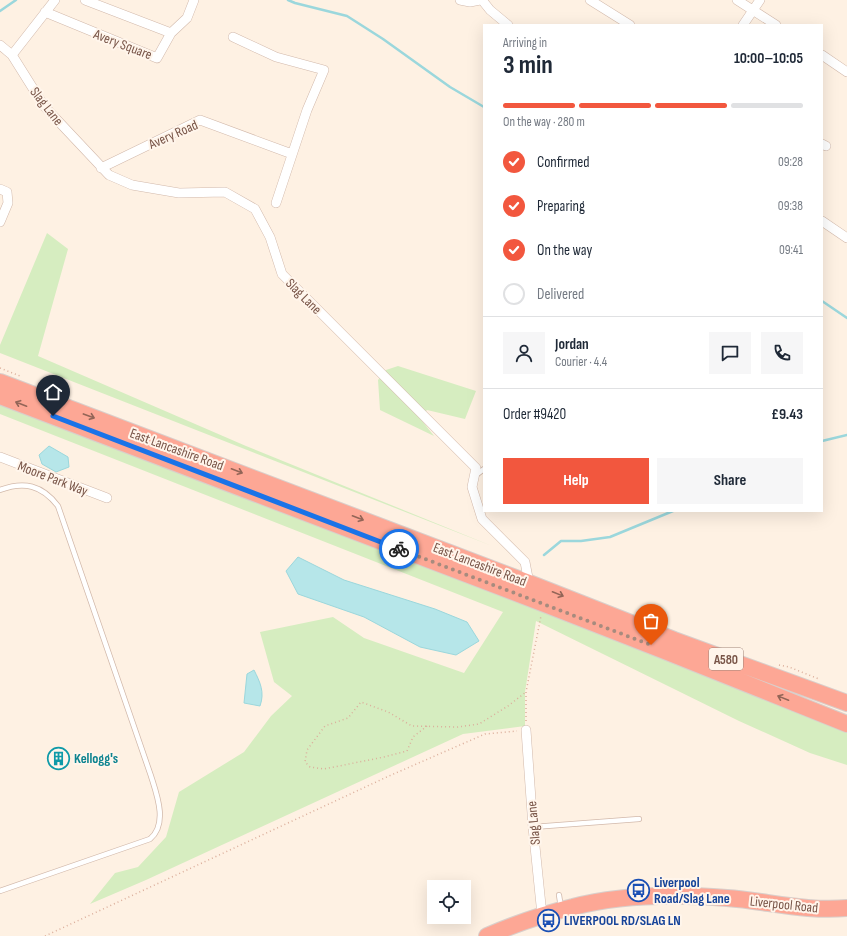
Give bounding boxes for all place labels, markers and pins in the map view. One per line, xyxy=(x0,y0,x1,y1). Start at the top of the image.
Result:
pin xyxy=(36,375,70,416)
pin xyxy=(634,604,668,645)
building icon: Kellogg's xyxy=(45,745,71,771)
place label: Kellogg's xyxy=(74,750,118,767)
place label: Liverpool Road/Slag Lane xyxy=(654,874,730,907)
bus stop icon: Liverpool Road/Slag Lane xyxy=(625,877,651,903)
bus stop icon: LIVERPOOL RD/SLAG LN xyxy=(535,907,561,933)
place label: LIVERPOOL RD/SLAG LN xyxy=(564,912,681,929)

